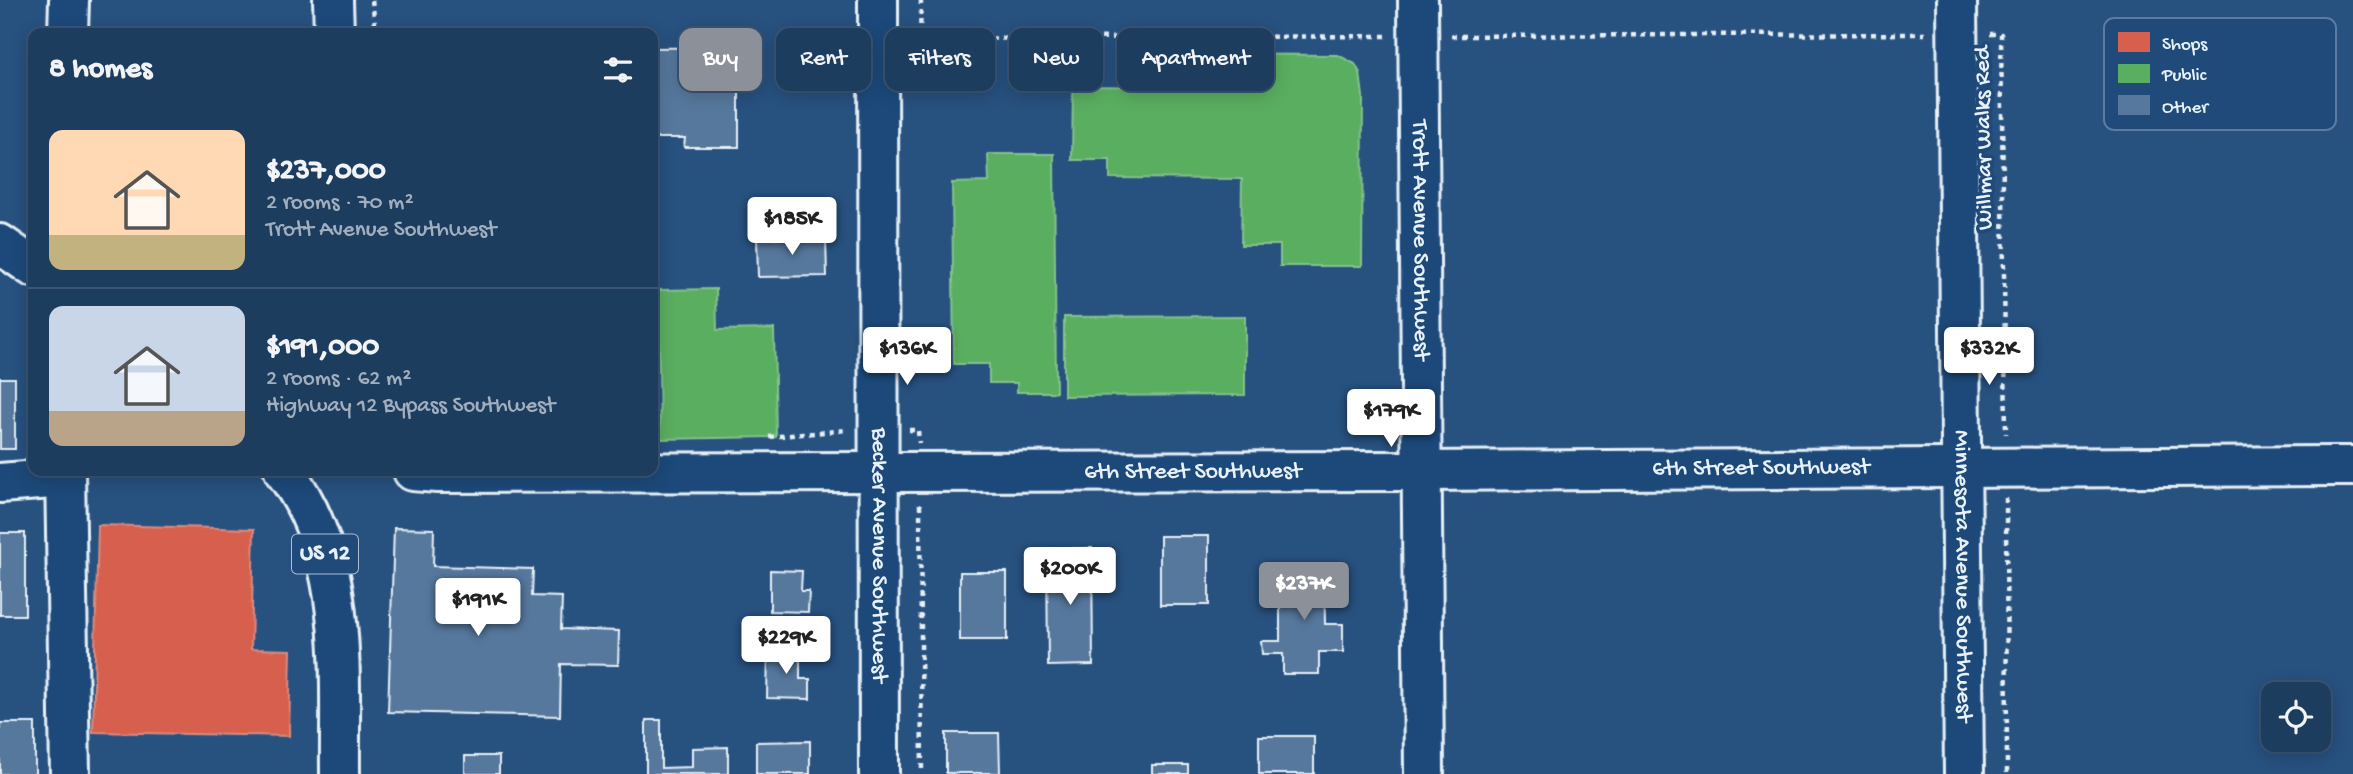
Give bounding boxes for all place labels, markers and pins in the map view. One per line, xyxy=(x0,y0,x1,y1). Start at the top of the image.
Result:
pin: $185K xyxy=(743,198,841,257)
pin: $136K xyxy=(858,328,956,387)
pin: $332K xyxy=(1940,328,2038,387)
pin: $179K xyxy=(1342,390,1440,449)
pin: $200K xyxy=(1021,548,1119,607)
pin: $237K xyxy=(1255,562,1353,622)
pin: $191K xyxy=(429,578,527,638)
pin: $229K xyxy=(737,616,835,676)

